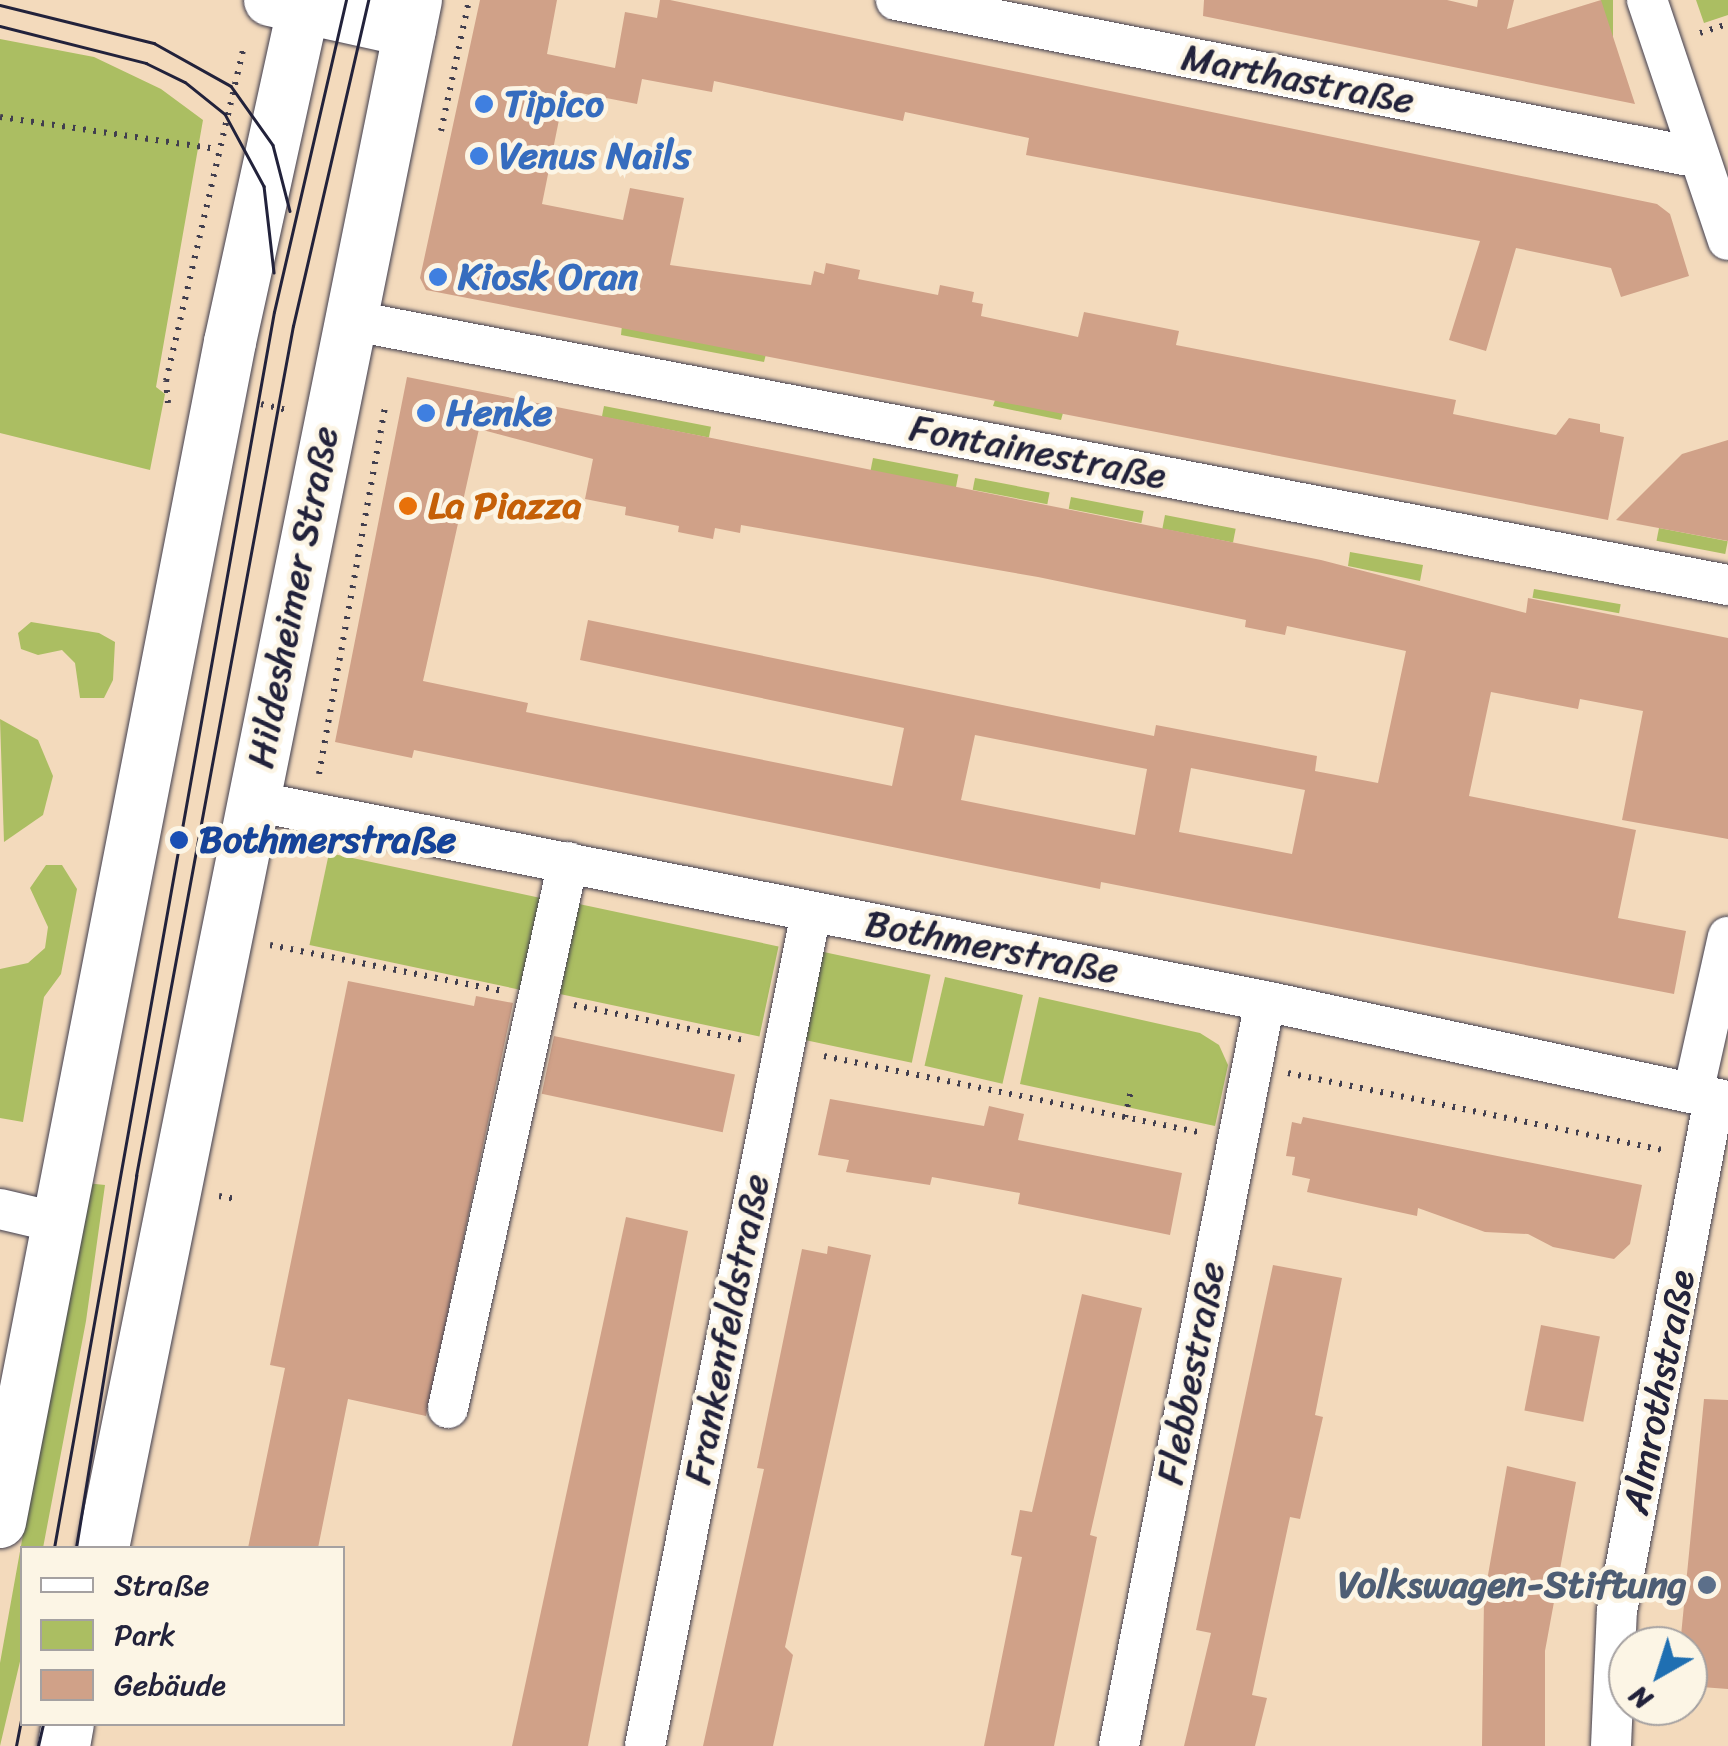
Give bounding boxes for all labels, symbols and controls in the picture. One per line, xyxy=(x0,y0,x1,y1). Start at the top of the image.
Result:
street label: Marthastraße xyxy=(1178,34,1418,124)
place label: Tipico xyxy=(504,81,604,127)
marker: Tipico xyxy=(473,93,495,115)
place label: Venus Nails xyxy=(499,133,690,179)
marker: Venus Nails xyxy=(468,145,490,167)
place label: Kiosk Oran xyxy=(458,254,638,300)
marker: Kiosk Oran xyxy=(427,266,449,288)
place label: Henke xyxy=(446,390,553,436)
marker: Henke xyxy=(415,402,437,424)
street label: Fontainestraße xyxy=(906,405,1170,499)
street label: Hildesheimer Straße xyxy=(238,422,348,772)
place label: La Piazza xyxy=(428,483,582,529)
marker: La Piazza xyxy=(397,495,419,517)
place label: Bothmerstraße xyxy=(199,817,456,863)
marker: Bothmerstraße xyxy=(168,829,190,851)
street label: Bothmerstraße xyxy=(861,900,1123,994)
street label: Frankenfeldstraße xyxy=(675,1170,779,1488)
street label: Flebbestraße xyxy=(1147,1258,1235,1488)
street label: Almrothstraße xyxy=(1613,1266,1705,1518)
legend xyxy=(20,1546,345,1726)
text: Straße xyxy=(114,1558,209,1612)
place label: Volkswagen-Stiftung xyxy=(1338,1562,1687,1608)
marker: Volkswagen-Stiftung xyxy=(1696,1574,1718,1596)
text: Park xyxy=(114,1608,176,1662)
north arrow xyxy=(1608,1626,1708,1726)
text: Gebäude xyxy=(114,1658,226,1712)
text: N xyxy=(1617,1673,1663,1723)

